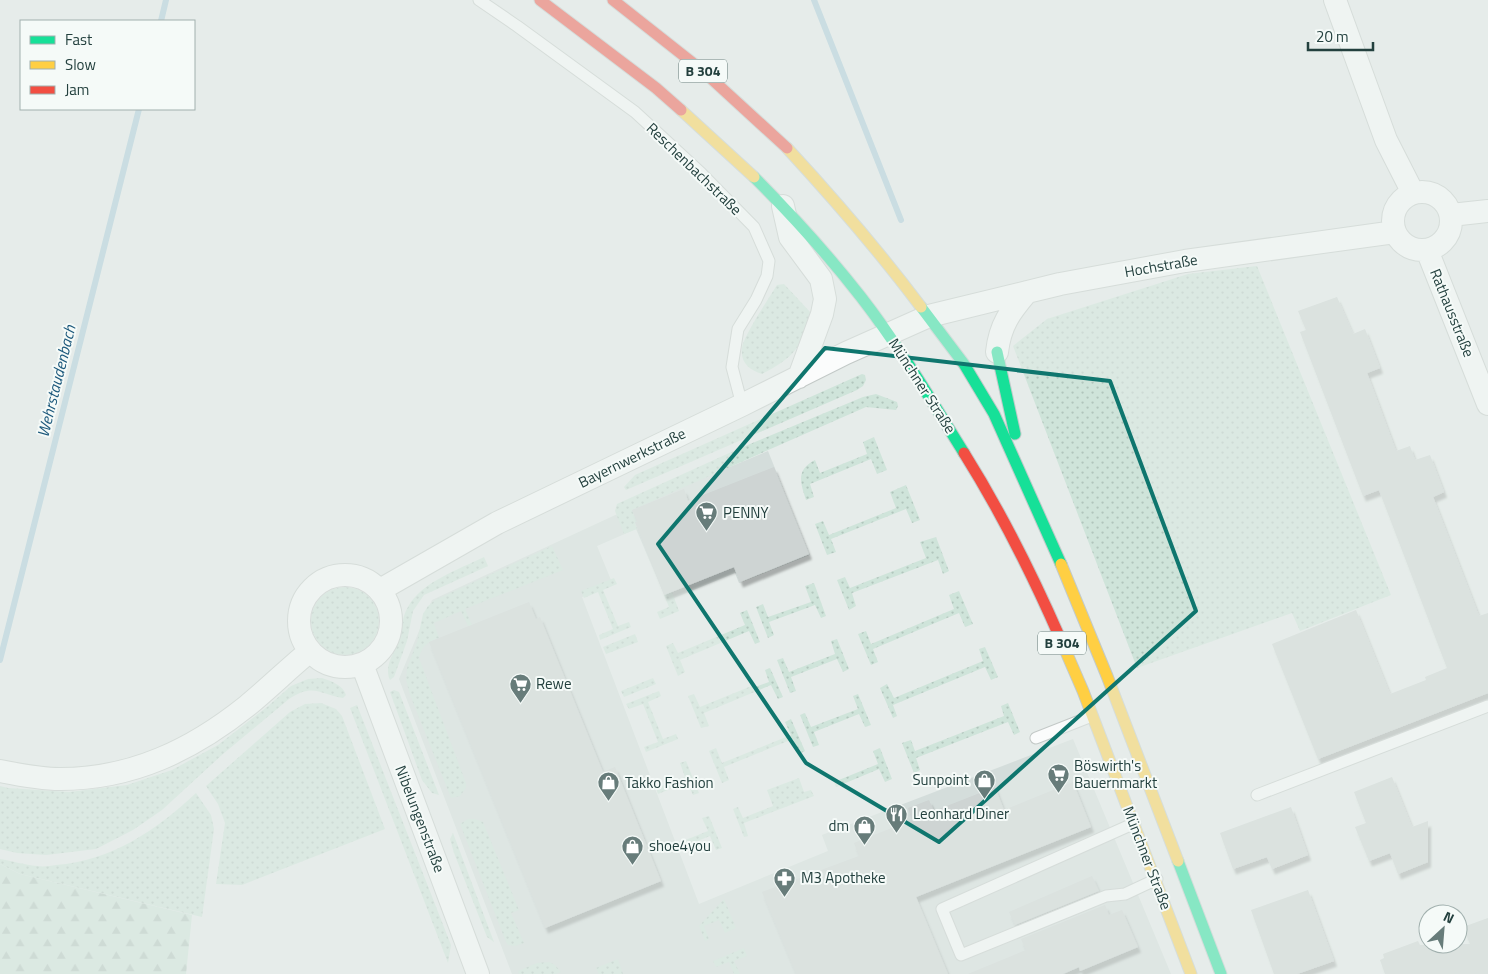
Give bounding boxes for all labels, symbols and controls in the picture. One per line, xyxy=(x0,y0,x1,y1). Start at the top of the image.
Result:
legend xyxy=(20,20,195,110)
scale bar xyxy=(1308,20,1373,52)
text: 20 m xyxy=(1316,25,1349,48)
text: Fast xyxy=(65,28,93,51)
text: Slow xyxy=(65,53,96,76)
road number: B 304 xyxy=(679,59,727,82)
text: Jam xyxy=(65,78,89,101)
street label: Reschenbachstraße xyxy=(641,117,747,220)
street label: Hochstraße xyxy=(1123,248,1199,283)
street label: Rathausstraße xyxy=(1424,265,1481,361)
water label: Wehrstaudenbach xyxy=(30,321,82,440)
street label: Münchner Straße xyxy=(883,334,962,438)
street label: Bayernwerkstraße xyxy=(574,422,689,494)
supermarket icon: PENNY xyxy=(695,501,719,532)
place label: PENNY xyxy=(723,501,769,524)
road number: B 304 xyxy=(1038,632,1086,654)
supermarket icon: Rewe xyxy=(508,672,532,703)
place label: Rewe xyxy=(536,672,572,695)
place label: Böswirth's Bauernmarkt xyxy=(1074,754,1158,794)
street label: Nibelungenstraße xyxy=(390,762,451,876)
supermarket icon: Böswirth's Bauernmarkt xyxy=(1046,763,1070,794)
place label: Sunpoint xyxy=(912,768,970,791)
shop icon: Sunpoint xyxy=(973,768,997,799)
shop icon: Takko Fashion xyxy=(597,771,621,802)
place label: Takko Fashion xyxy=(625,771,714,794)
restaurant icon: Leonhard Diner xyxy=(885,802,909,833)
place label: Leonhard Diner xyxy=(913,802,1009,825)
street label: Münchner Straße xyxy=(1117,803,1178,913)
place label: dm xyxy=(829,814,849,837)
shop icon: dm xyxy=(853,814,877,845)
shop icon: shoe4you xyxy=(621,834,645,865)
place label: shoe4you xyxy=(649,834,711,857)
pharmacy icon: M3 Apotheke xyxy=(773,866,797,897)
place label: M3 Apotheke xyxy=(801,866,885,889)
north arrow xyxy=(1418,904,1468,954)
text: N xyxy=(1440,905,1458,928)

